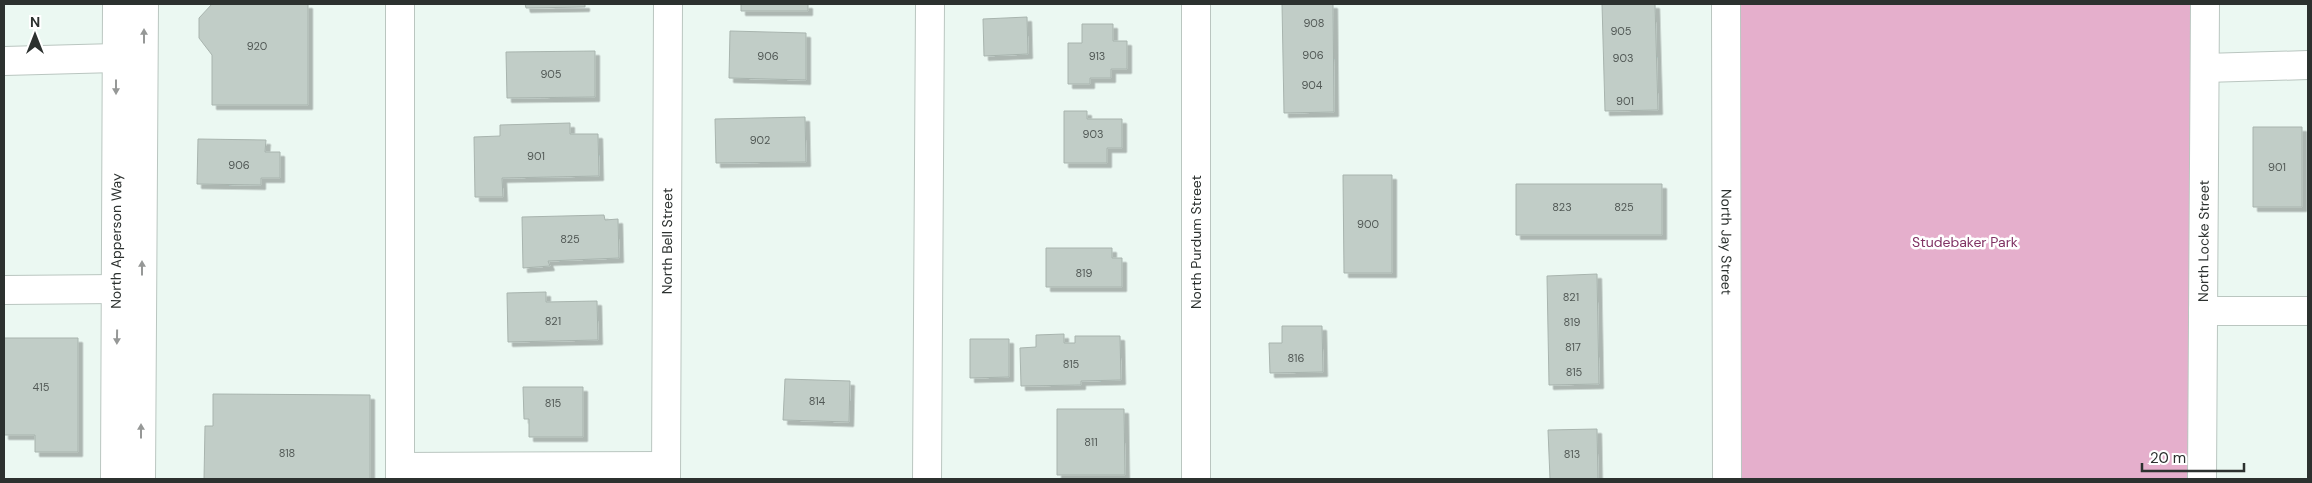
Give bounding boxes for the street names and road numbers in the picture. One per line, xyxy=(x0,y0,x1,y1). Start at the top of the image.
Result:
street label: North Apperson Way xyxy=(107,173,125,309)
street label: North Purdum Street xyxy=(1187,175,1205,309)
street label: North Locke Street xyxy=(2194,180,2213,302)
street label: North Bell Street xyxy=(658,188,676,294)
street label: North Jay Street xyxy=(1717,189,1736,295)

